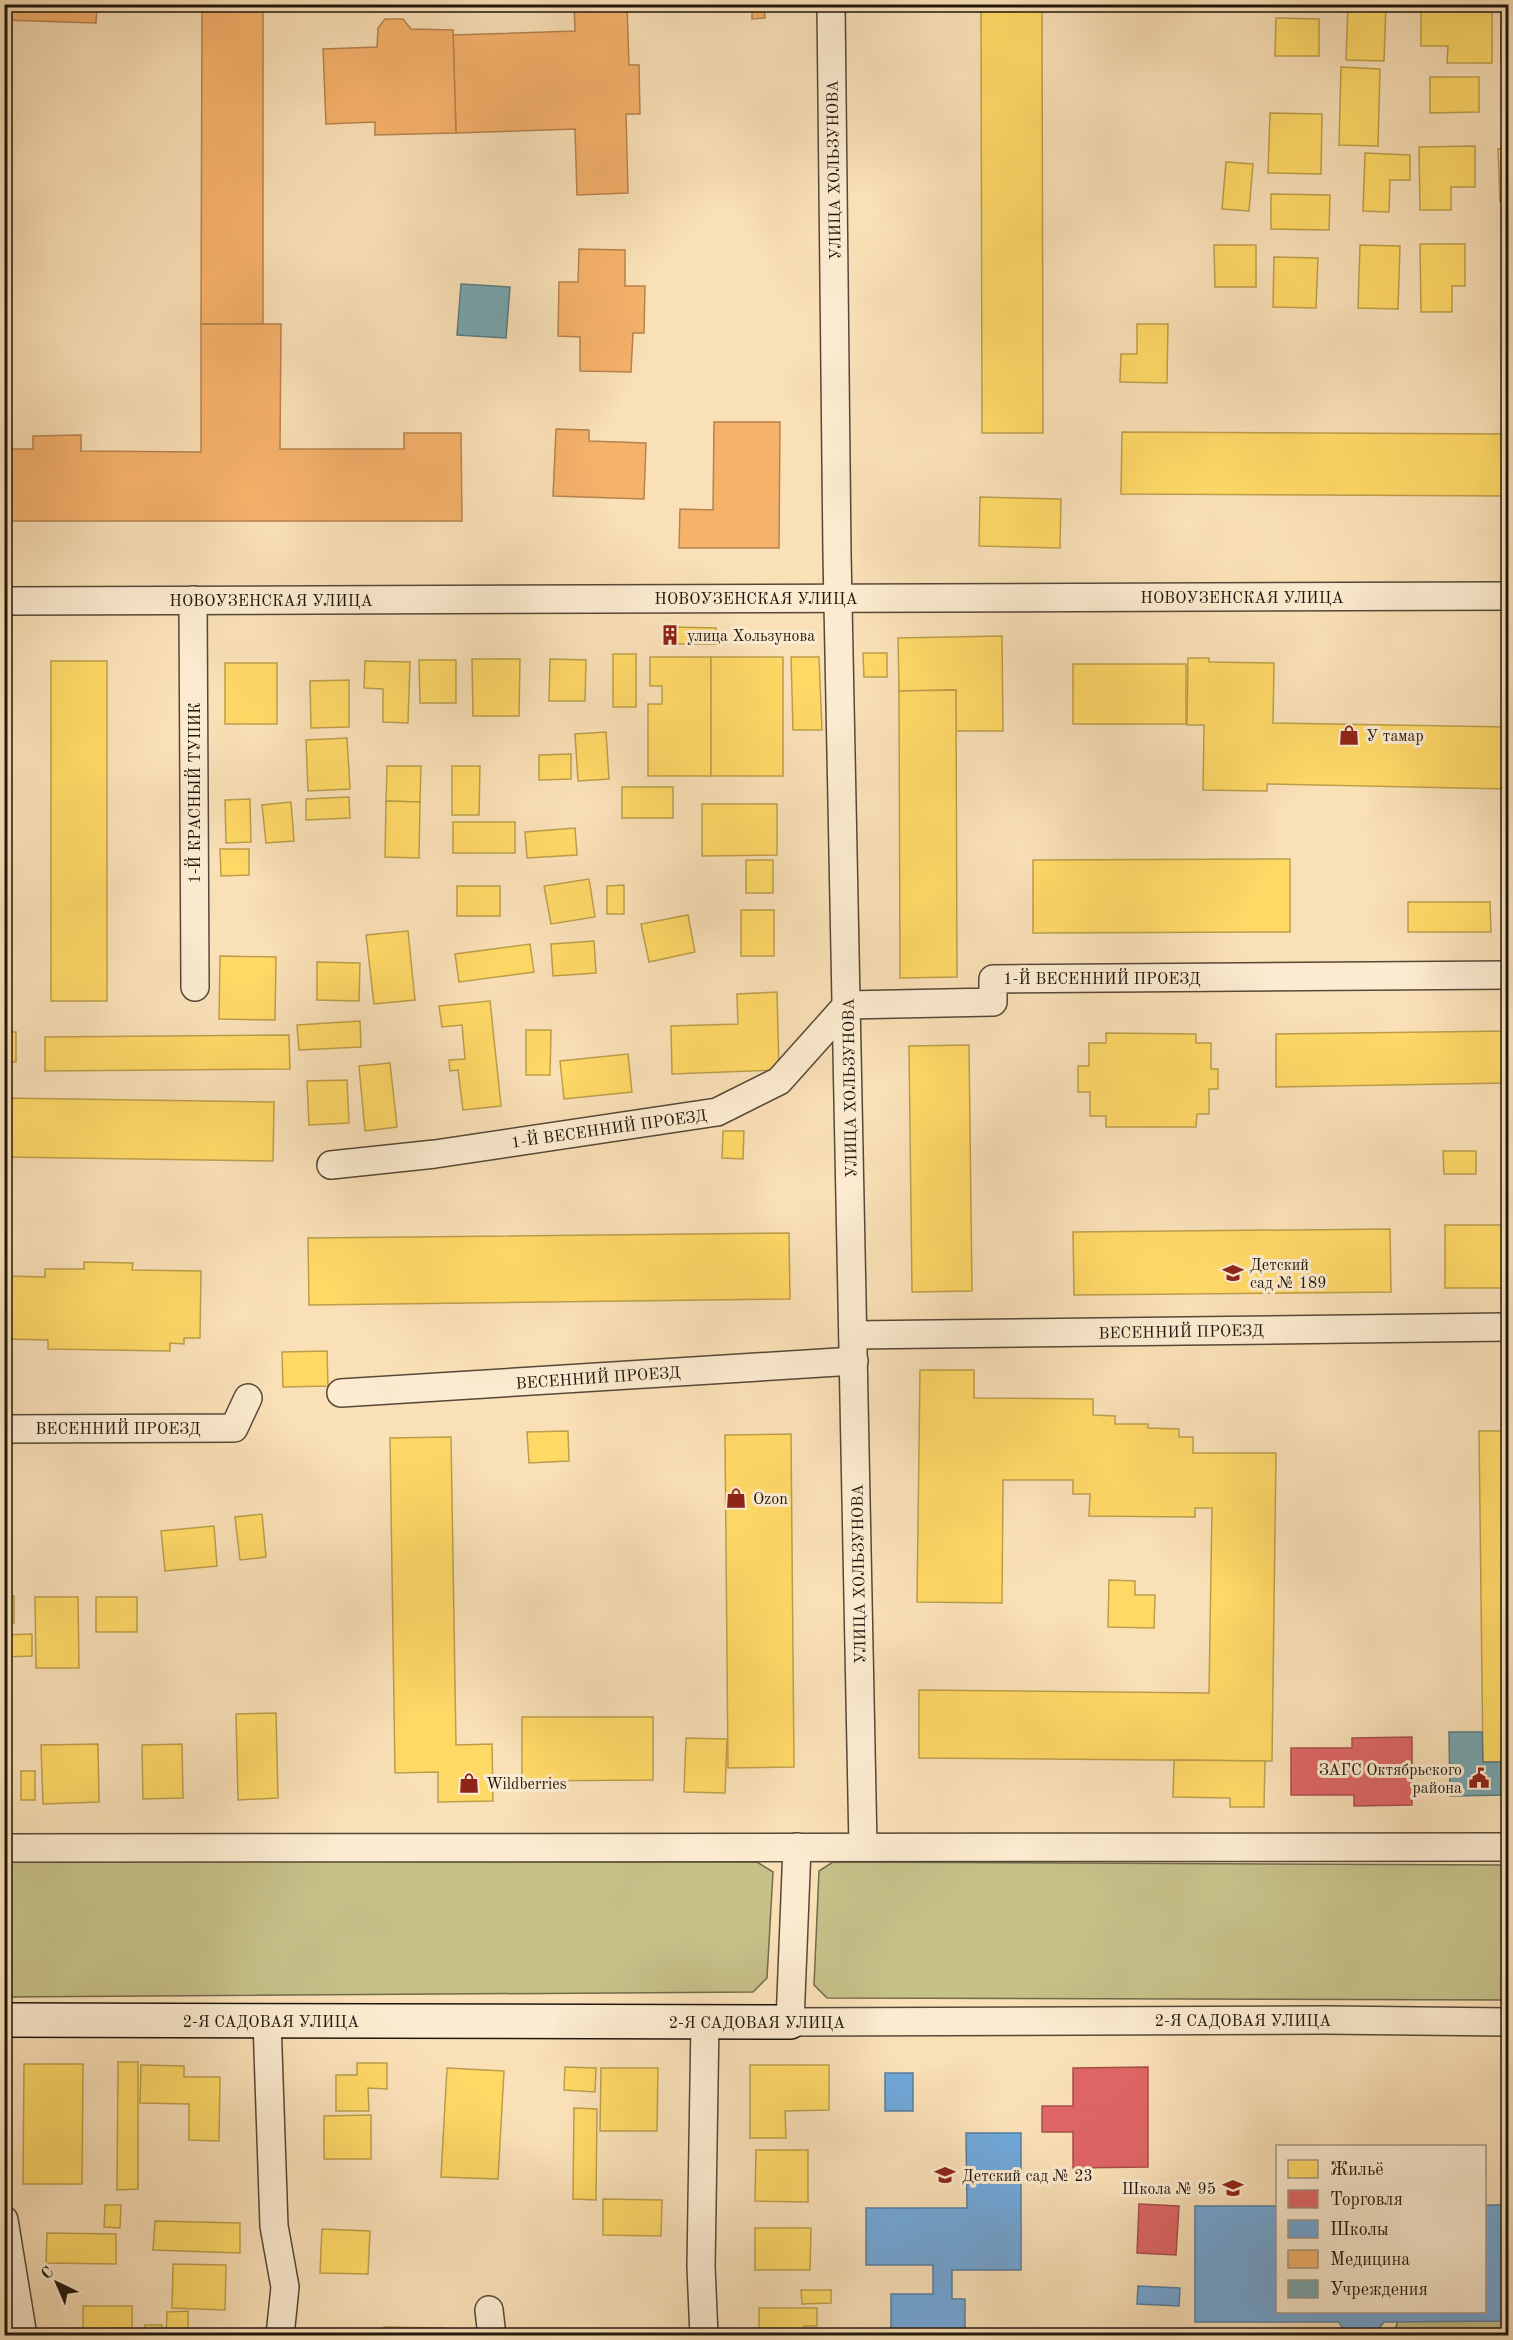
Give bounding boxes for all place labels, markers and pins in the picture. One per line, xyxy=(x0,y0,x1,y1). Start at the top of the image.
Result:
building icon: улица Хользунова xyxy=(658,623,682,647)
place label: улица Хользунова xyxy=(687,629,815,645)
shop icon: У тамар xyxy=(1337,723,1361,747)
place label: У тамар xyxy=(1366,729,1424,745)
place label: Детский сад № 189 xyxy=(1250,1258,1327,1292)
school or university icon: Детский сад № 189 xyxy=(1221,1261,1245,1285)
shop icon: Ozon xyxy=(724,1486,748,1510)
place label: Ozon xyxy=(753,1492,788,1508)
place label: ЗАГС Октябрьского района xyxy=(1319,1763,1462,1797)
public building icon: ЗАГС Октябрьского района xyxy=(1467,1766,1491,1790)
shop icon: Wildberries xyxy=(457,1771,481,1795)
place label: Wildberries xyxy=(486,1777,567,1793)
school or university icon: Детский сад № 23 xyxy=(933,2163,957,2187)
place label: Детский сад № 23 xyxy=(962,2169,1093,2185)
school or university icon: Школа № 95 xyxy=(1221,2176,1245,2200)
place label: Школа № 95 xyxy=(1122,2182,1216,2198)

